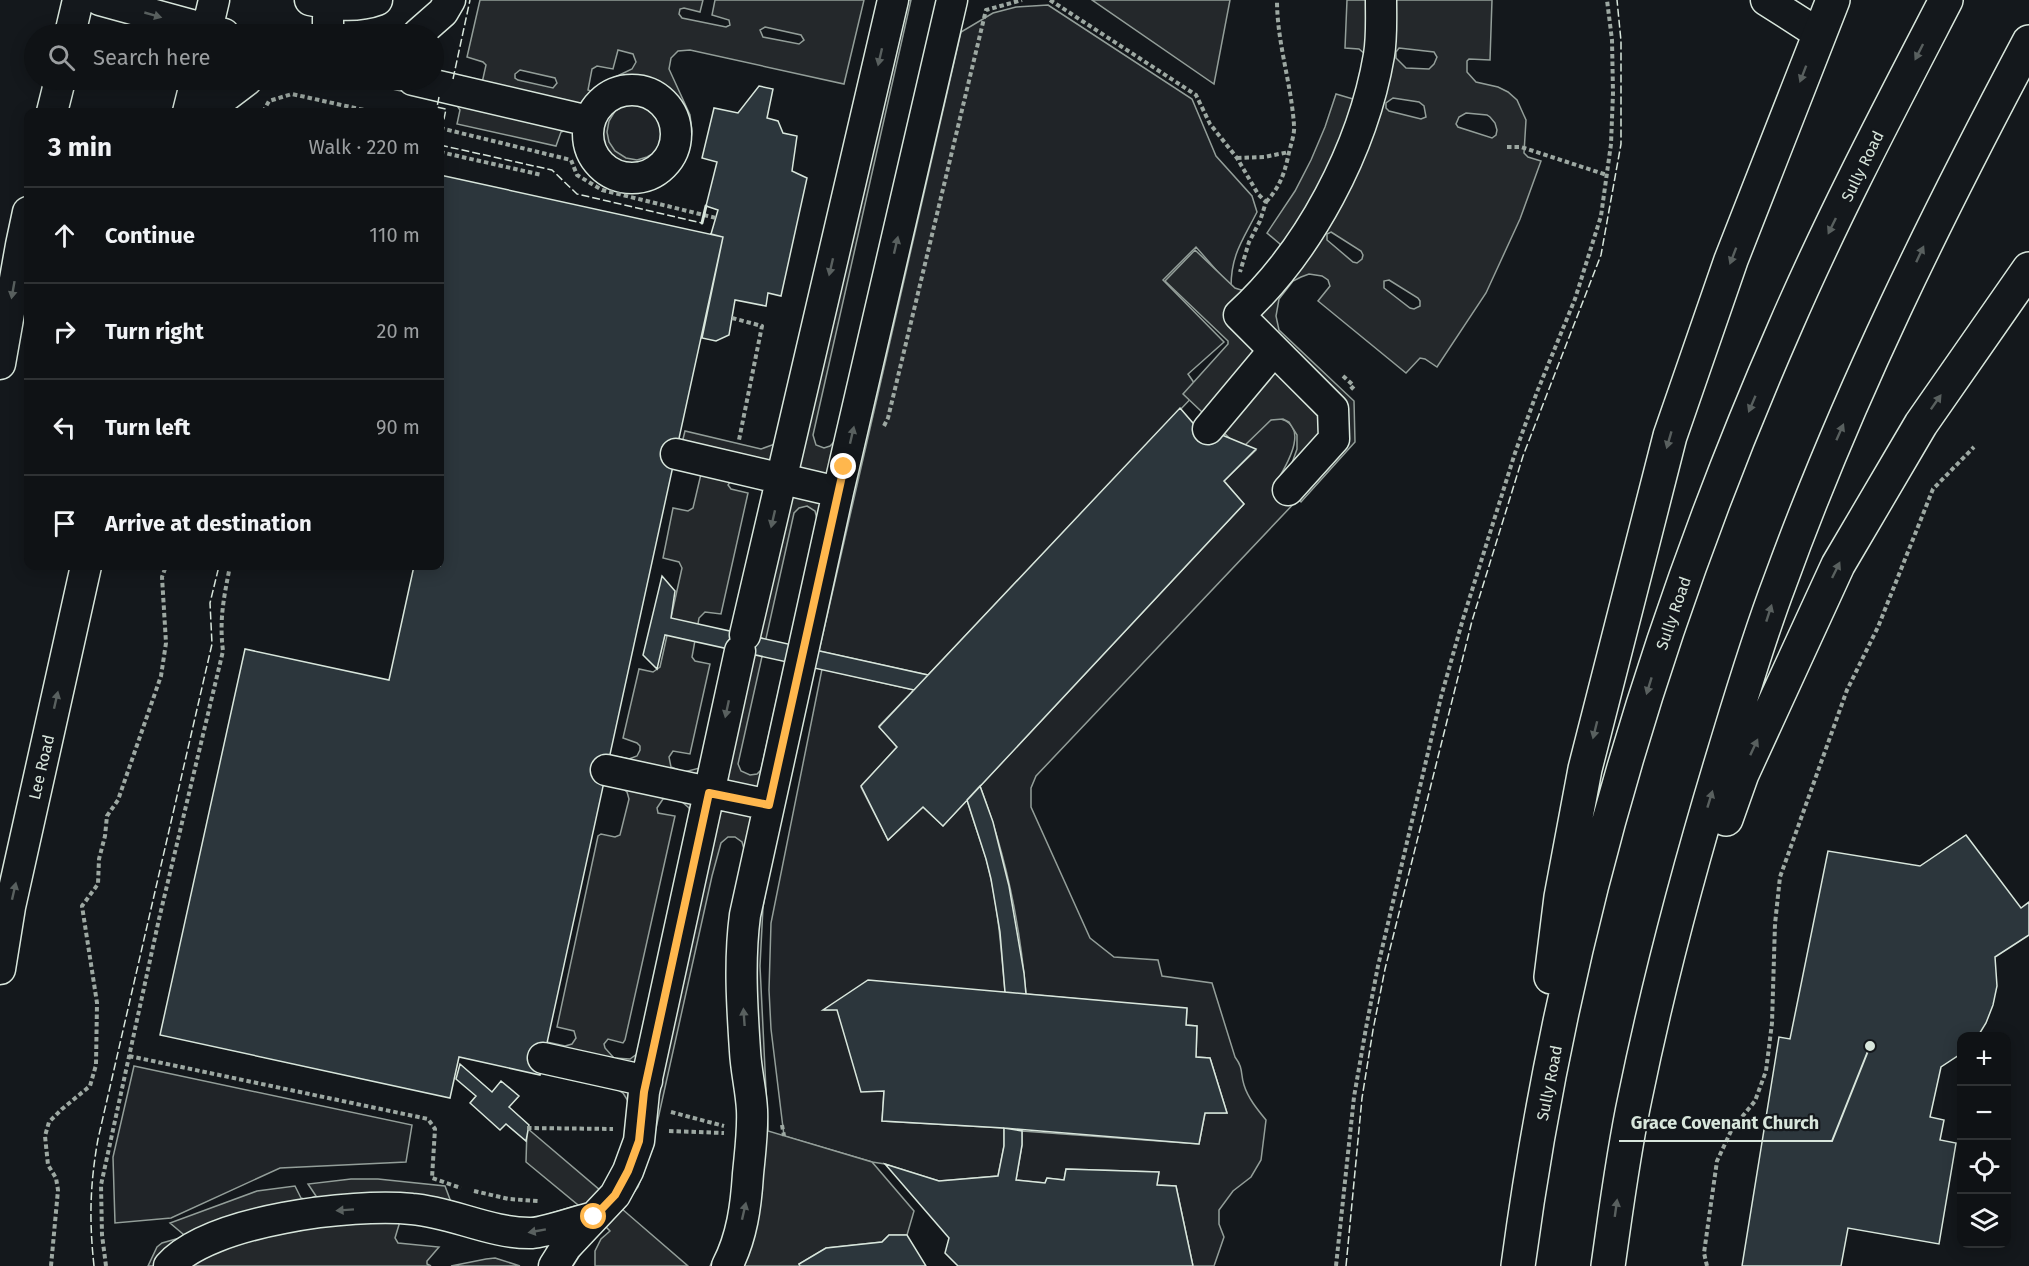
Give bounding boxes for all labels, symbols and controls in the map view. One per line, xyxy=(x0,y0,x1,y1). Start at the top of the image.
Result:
one-way arrow xyxy=(145,11,163,20)
search box xyxy=(24,24,444,90)
icon: search xyxy=(45,41,78,74)
text: Search here xyxy=(93,44,211,71)
one-way arrow xyxy=(1914,44,1924,61)
one-way arrow xyxy=(875,48,885,66)
one-way arrow xyxy=(1798,65,1807,83)
street label: Sully Road xyxy=(1837,128,1888,205)
text: 3 min xyxy=(48,132,112,163)
text: Walk · 220 m xyxy=(309,135,420,159)
one-way arrow xyxy=(1827,218,1837,235)
icon: ahead xyxy=(48,219,81,252)
text: Continue xyxy=(105,222,195,249)
text: 110 m xyxy=(369,223,420,247)
one-way arrow xyxy=(891,236,901,254)
one-way arrow xyxy=(1915,245,1924,262)
one-way arrow xyxy=(1728,247,1738,265)
one-way arrow xyxy=(826,258,836,277)
one-way arrow xyxy=(8,280,17,299)
icon: right xyxy=(48,315,81,348)
text: Turn right xyxy=(105,318,204,345)
text: 20 m xyxy=(377,319,420,343)
one-way arrow xyxy=(1930,395,1942,411)
one-way arrow xyxy=(1747,396,1757,414)
icon: left xyxy=(48,411,81,444)
text: Turn left xyxy=(105,414,190,441)
text: 90 m xyxy=(376,415,420,439)
one-way arrow xyxy=(1835,422,1845,440)
one-way arrow xyxy=(847,426,857,444)
one-way arrow xyxy=(1664,431,1673,449)
route end xyxy=(830,453,856,479)
icon: arrive xyxy=(48,507,81,540)
one-way arrow xyxy=(767,509,777,528)
text: Arrive at destination xyxy=(105,510,312,537)
one-way arrow xyxy=(1831,561,1841,578)
street label: Sully Road xyxy=(1652,574,1695,652)
one-way arrow xyxy=(1765,604,1774,622)
one-way arrow xyxy=(1644,677,1653,695)
one-way arrow xyxy=(52,691,61,710)
one-way arrow xyxy=(722,699,731,718)
one-way arrow xyxy=(1589,721,1599,740)
street label: Lee Road xyxy=(25,733,58,801)
one-way arrow xyxy=(1750,738,1759,755)
one-way arrow xyxy=(1706,790,1715,808)
one-way arrow xyxy=(10,881,19,900)
one-way arrow xyxy=(739,1007,748,1026)
map controls xyxy=(1957,1032,2011,1248)
button: + xyxy=(1957,1032,2011,1086)
street label: Sully Road xyxy=(1533,1044,1566,1122)
button: − xyxy=(1957,1086,2011,1140)
callout: Grace Covenant Church xyxy=(1619,1105,1832,1141)
text: Grace Covenant Church xyxy=(1631,1112,1819,1134)
button: locate xyxy=(1957,1140,2011,1194)
button: layers xyxy=(1957,1194,2011,1248)
one-way arrow xyxy=(1611,1198,1620,1217)
one-way arrow xyxy=(740,1201,750,1220)
route start xyxy=(580,1203,606,1229)
one-way arrow xyxy=(335,1206,354,1215)
one-way arrow xyxy=(527,1226,546,1235)

